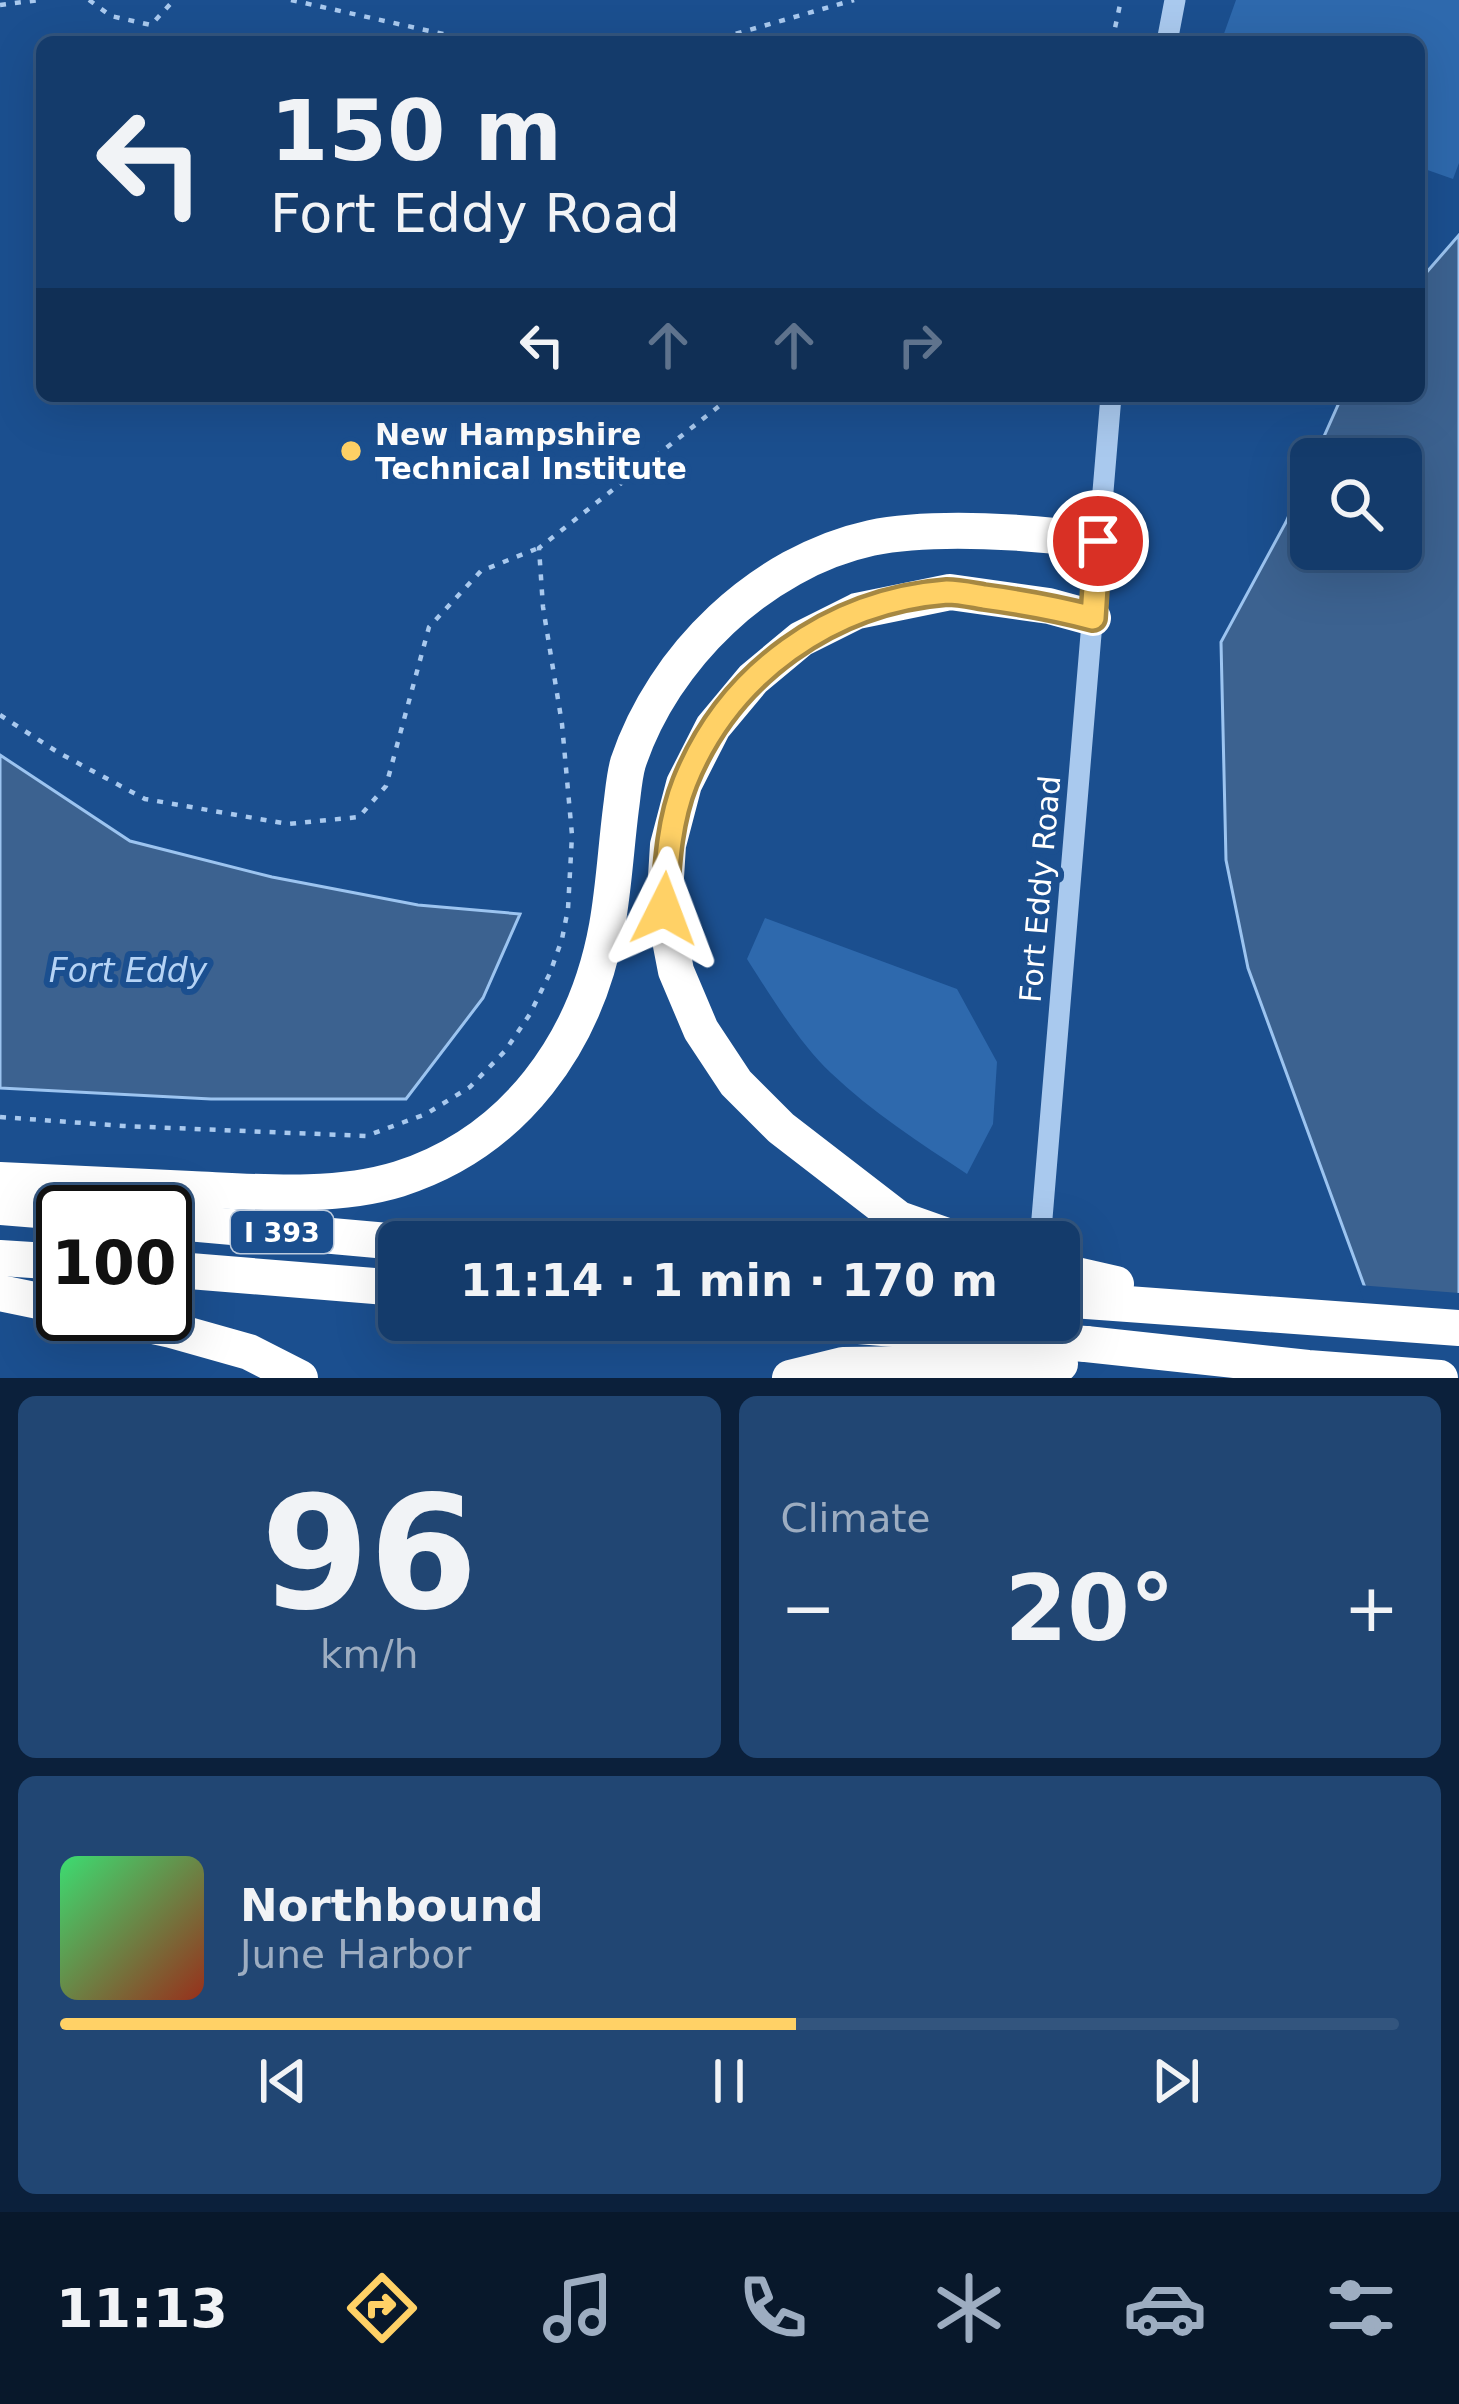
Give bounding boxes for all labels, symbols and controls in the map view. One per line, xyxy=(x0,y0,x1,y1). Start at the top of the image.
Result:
text: 150 m xyxy=(270,82,562,180)
icon: left xyxy=(72,84,228,240)
text: Fort Eddy Road xyxy=(270,182,680,245)
icon: left xyxy=(509,312,575,378)
icon: ahead xyxy=(635,312,701,378)
icon: ahead xyxy=(761,312,827,378)
icon: right xyxy=(887,312,953,378)
place label: New Hampshire Technical Institute xyxy=(375,417,687,486)
marker: New Hampshire Technical Institute xyxy=(338,438,364,464)
map controls xyxy=(1290,438,1422,570)
button: search xyxy=(1290,438,1422,570)
pin xyxy=(1047,490,1149,592)
icon: arrive xyxy=(1065,508,1131,574)
street label: Fort Eddy Road xyxy=(1013,774,1067,1004)
position arrow xyxy=(601,846,727,972)
water label: Fort Eddy xyxy=(49,951,208,990)
speed limit sign: 100 xyxy=(36,1185,192,1341)
road number: I 393 xyxy=(231,1211,333,1253)
text: 11:14 · 1 min · 170 m xyxy=(460,1254,998,1307)
text: 96 xyxy=(261,1463,478,1645)
text: Climate xyxy=(781,1496,931,1541)
text: 20° xyxy=(1005,1556,1175,1661)
text: − xyxy=(781,1570,836,1647)
text: + xyxy=(1344,1570,1399,1647)
text: km/h xyxy=(320,1632,418,1677)
text: Northbound xyxy=(240,1879,544,1932)
text: June Harbor xyxy=(240,1932,471,1977)
icon: previous xyxy=(250,2048,316,2114)
icon: pause xyxy=(696,2048,762,2114)
icon: next xyxy=(1143,2048,1209,2114)
icon: directions xyxy=(340,2266,424,2350)
icon: music xyxy=(536,2266,620,2350)
icon: phone xyxy=(731,2266,815,2350)
icon: climate xyxy=(927,2266,1011,2350)
icon: car xyxy=(1123,2266,1207,2350)
icon: filters xyxy=(1319,2266,1403,2350)
text: 11:13 xyxy=(56,2277,228,2340)

